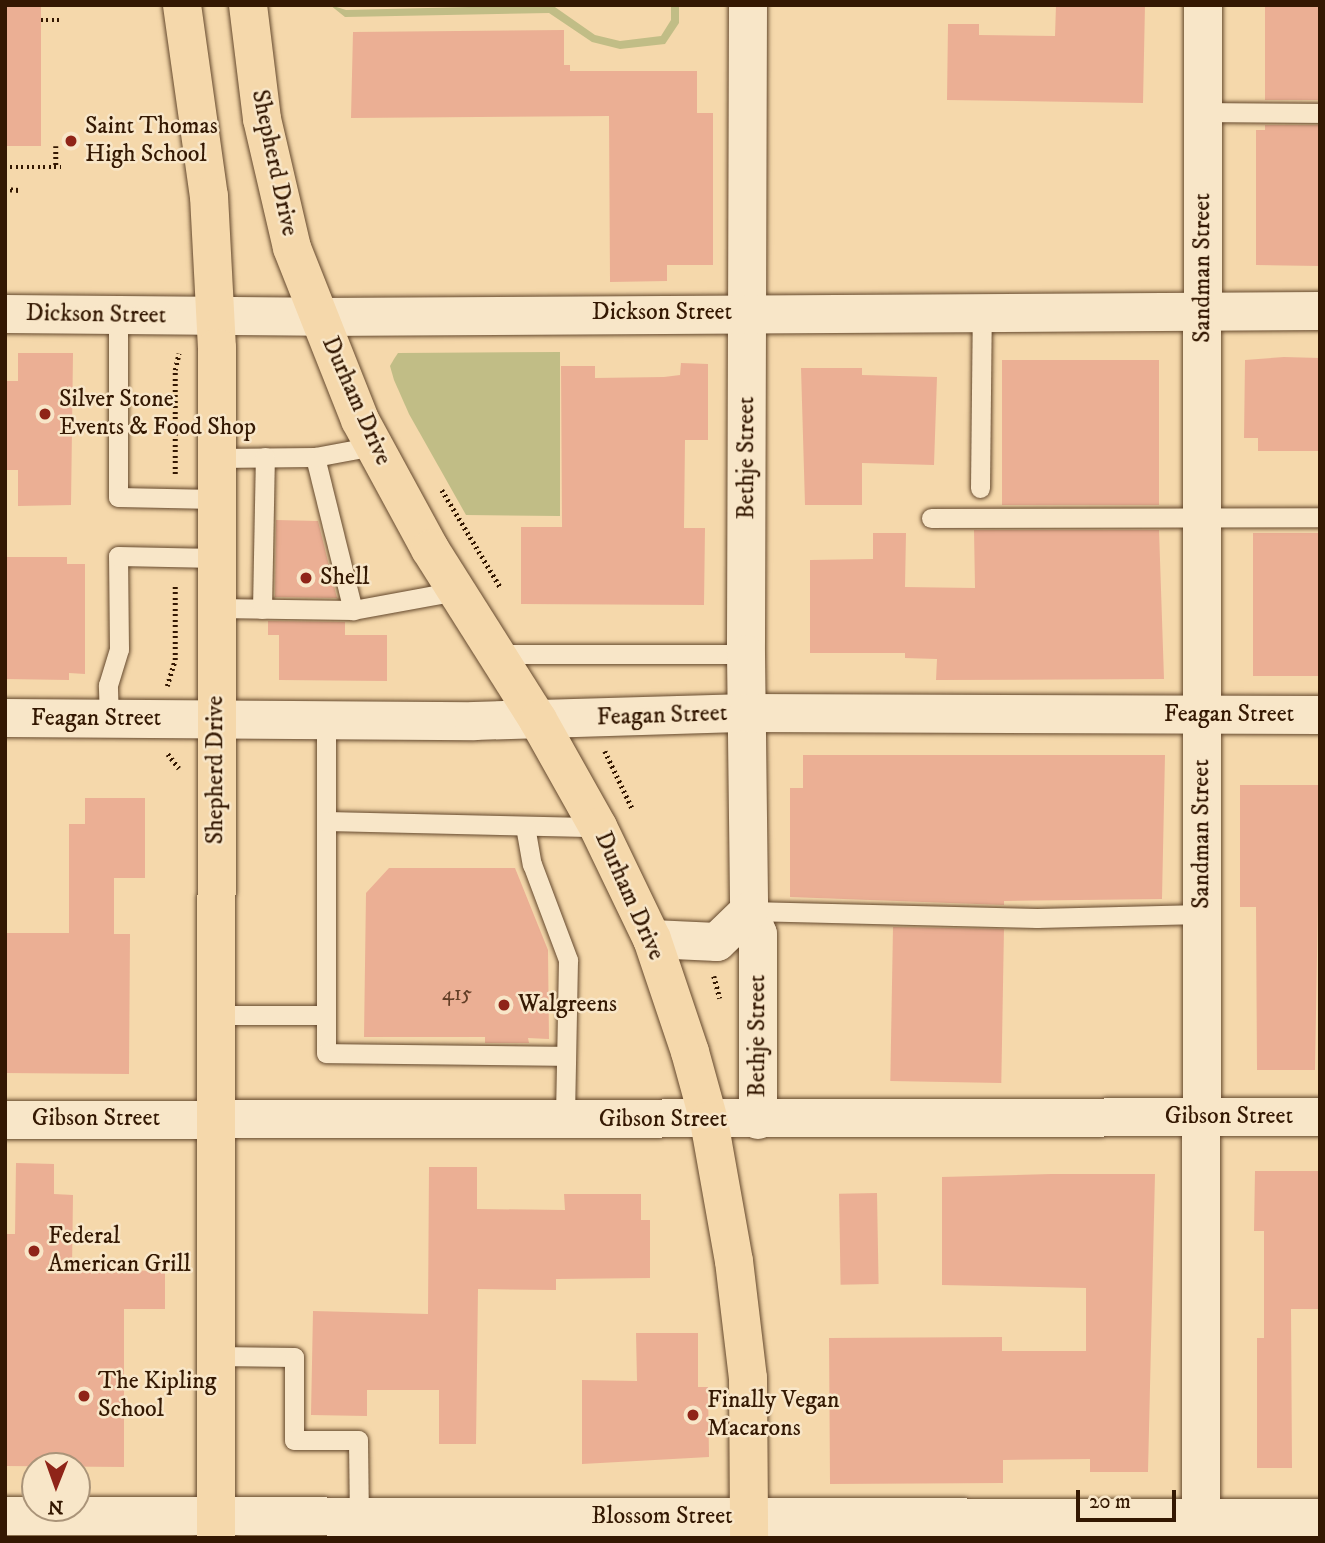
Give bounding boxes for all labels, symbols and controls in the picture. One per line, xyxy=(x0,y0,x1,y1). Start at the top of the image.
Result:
street label: Shepherd Drive xyxy=(244,87,304,239)
place label: Saint Thomas High School xyxy=(85,113,218,169)
marker: Saint Thomas High School xyxy=(63,133,79,149)
street label: Sandman Street xyxy=(1189,193,1217,343)
street label: Dickson Street xyxy=(26,299,166,331)
street label: Dickson Street xyxy=(592,299,732,327)
street label: Durham Drive xyxy=(315,332,397,470)
place label: Silver Stone Events & Food Shop xyxy=(59,386,256,442)
street label: Bethje Street xyxy=(733,396,761,520)
marker: Silver Stone Events & Food Shop xyxy=(37,406,53,422)
place label: Shell xyxy=(320,564,369,592)
marker: Shell xyxy=(298,570,314,586)
street label: Shepherd Drive xyxy=(202,696,230,844)
street label: Feagan Street xyxy=(596,699,728,733)
street label: Feagan Street xyxy=(1164,701,1294,729)
street label: Feagan Street xyxy=(31,705,161,733)
street label: Sandman Street xyxy=(1188,759,1216,909)
street label: Durham Drive xyxy=(588,827,670,965)
street label: Bethje Street xyxy=(744,974,772,1098)
house number: 415 xyxy=(442,981,472,1007)
place label: Walgreens xyxy=(518,991,617,1019)
marker: Walgreens xyxy=(496,997,512,1013)
street label: Gibson Street xyxy=(1165,1103,1293,1131)
street label: Gibson Street xyxy=(32,1105,160,1133)
street label: Gibson Street xyxy=(599,1106,727,1134)
place label: Federal American Grill xyxy=(48,1223,191,1279)
marker: Federal American Grill xyxy=(26,1243,42,1259)
place label: The Kipling School xyxy=(98,1368,216,1424)
place label: Finally Vegan Macarons xyxy=(707,1387,840,1443)
marker: The Kipling School xyxy=(76,1388,92,1404)
marker: Finally Vegan Macarons xyxy=(685,1407,701,1423)
north arrow xyxy=(21,1452,91,1522)
scale bar xyxy=(1080,1476,1180,1520)
text: 20 m xyxy=(1089,1489,1131,1515)
text: N xyxy=(48,1495,64,1518)
street label: Blossom Street xyxy=(591,1503,733,1531)

